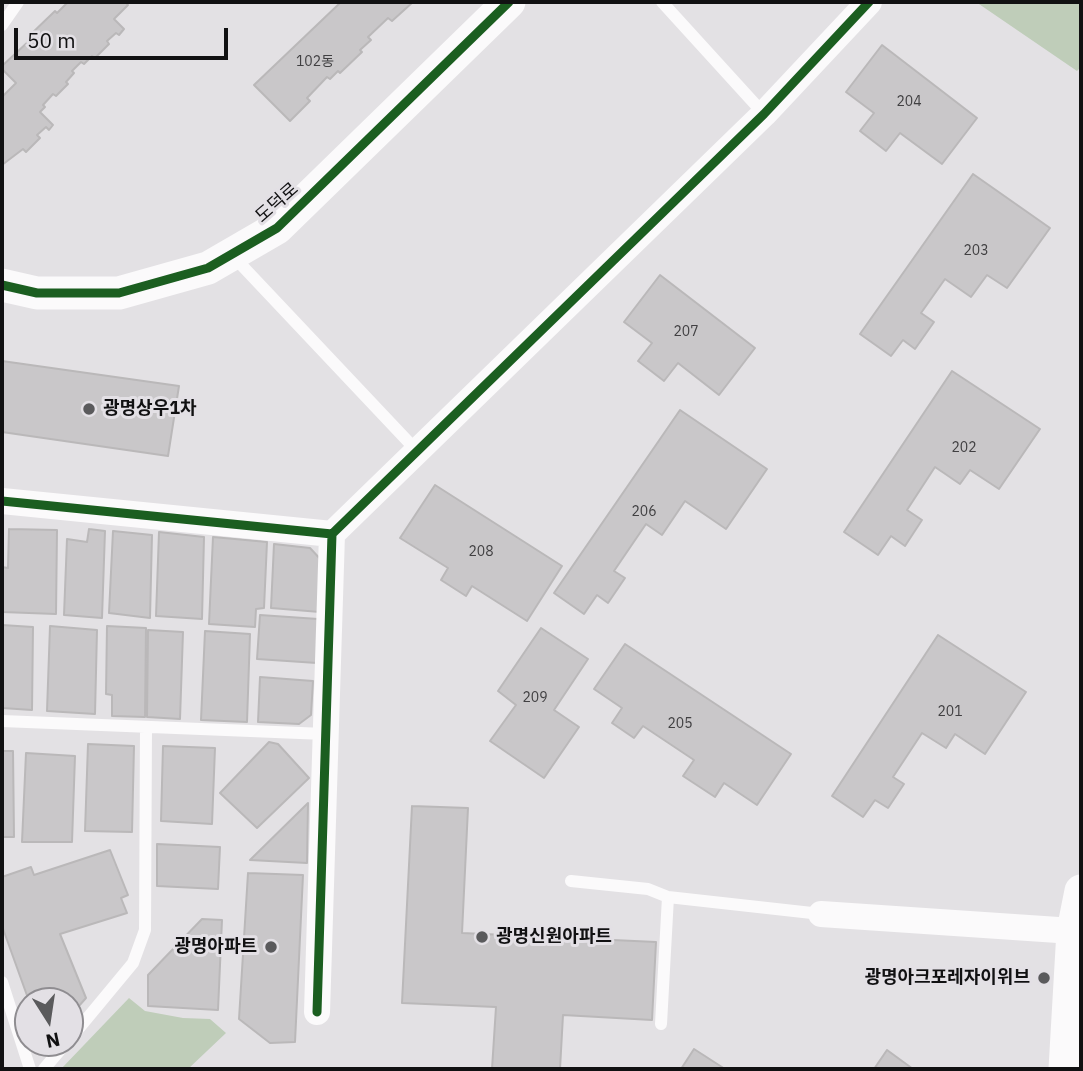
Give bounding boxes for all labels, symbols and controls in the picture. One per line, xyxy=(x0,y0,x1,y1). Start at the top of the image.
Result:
scale bar xyxy=(18,14,231,58)
text: 50 m xyxy=(27,26,76,54)
house number: 102동 xyxy=(296,54,334,70)
house number: 204 xyxy=(896,94,922,110)
street label: 도덕로 xyxy=(251,179,303,227)
house number: 203 xyxy=(963,243,989,259)
house number: 207 xyxy=(673,324,699,340)
place label: 광명상우1차 xyxy=(103,398,197,420)
marker: 광명상우1차 xyxy=(81,401,97,417)
house number: 202 xyxy=(951,440,977,456)
house number: 206 xyxy=(631,504,657,520)
house number: 208 xyxy=(468,544,494,560)
house number: 209 xyxy=(522,690,548,706)
house number: 201 xyxy=(937,704,963,720)
house number: 205 xyxy=(667,716,693,732)
place label: 광명신원아파트 xyxy=(496,926,612,948)
marker: 광명신원아파트 xyxy=(474,929,490,945)
place label: 광명아파트 xyxy=(174,936,257,958)
marker: 광명아파트 xyxy=(263,939,279,955)
place label: 광명아크포레자이위브 xyxy=(864,967,1030,989)
marker: 광명아크포레자이위브 xyxy=(1036,970,1052,986)
north arrow xyxy=(14,987,84,1057)
text: N xyxy=(44,1027,62,1054)

